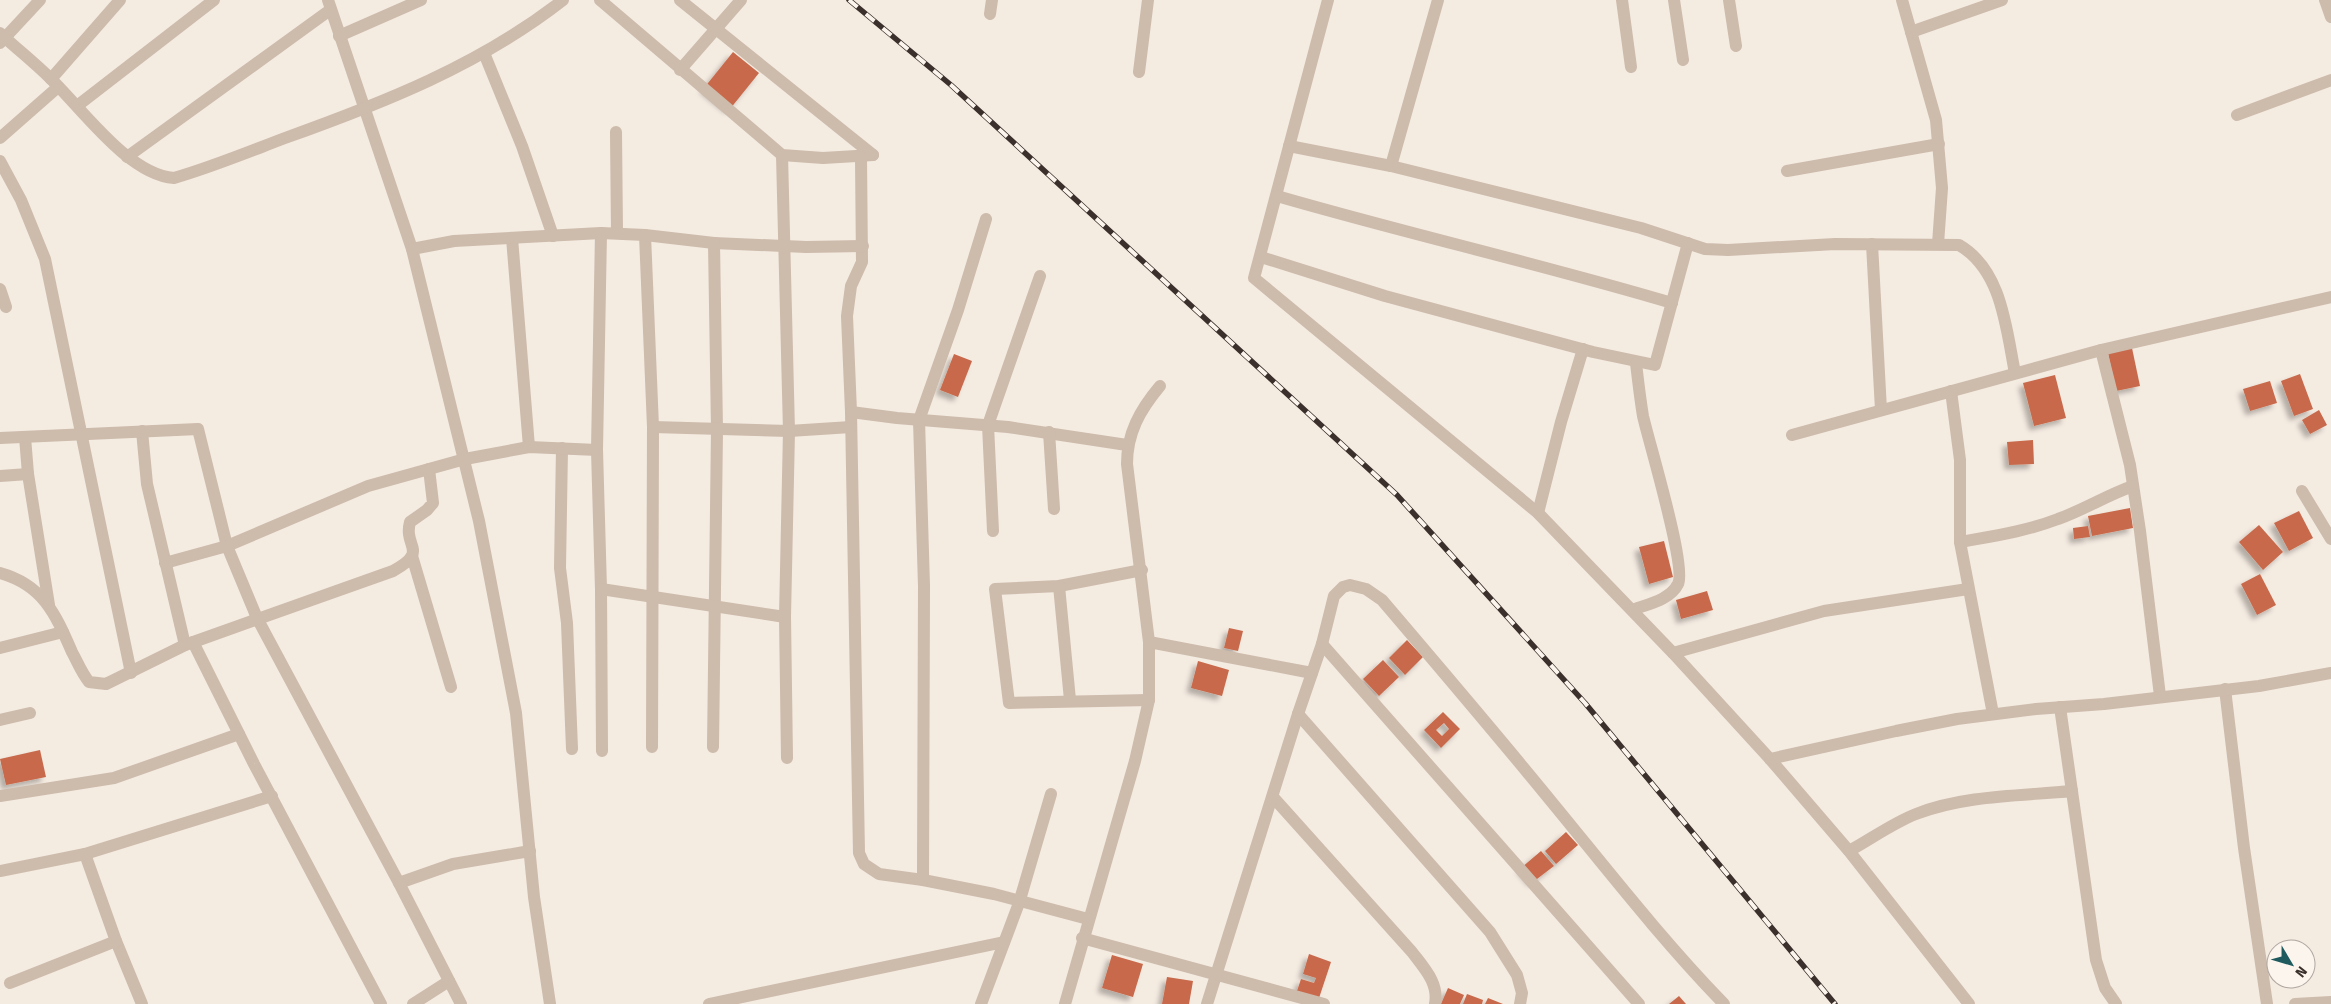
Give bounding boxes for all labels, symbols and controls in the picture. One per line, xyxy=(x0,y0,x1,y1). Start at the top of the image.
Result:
north arrow xyxy=(2266,939,2316,989)
text: N xyxy=(2291,963,2310,981)

